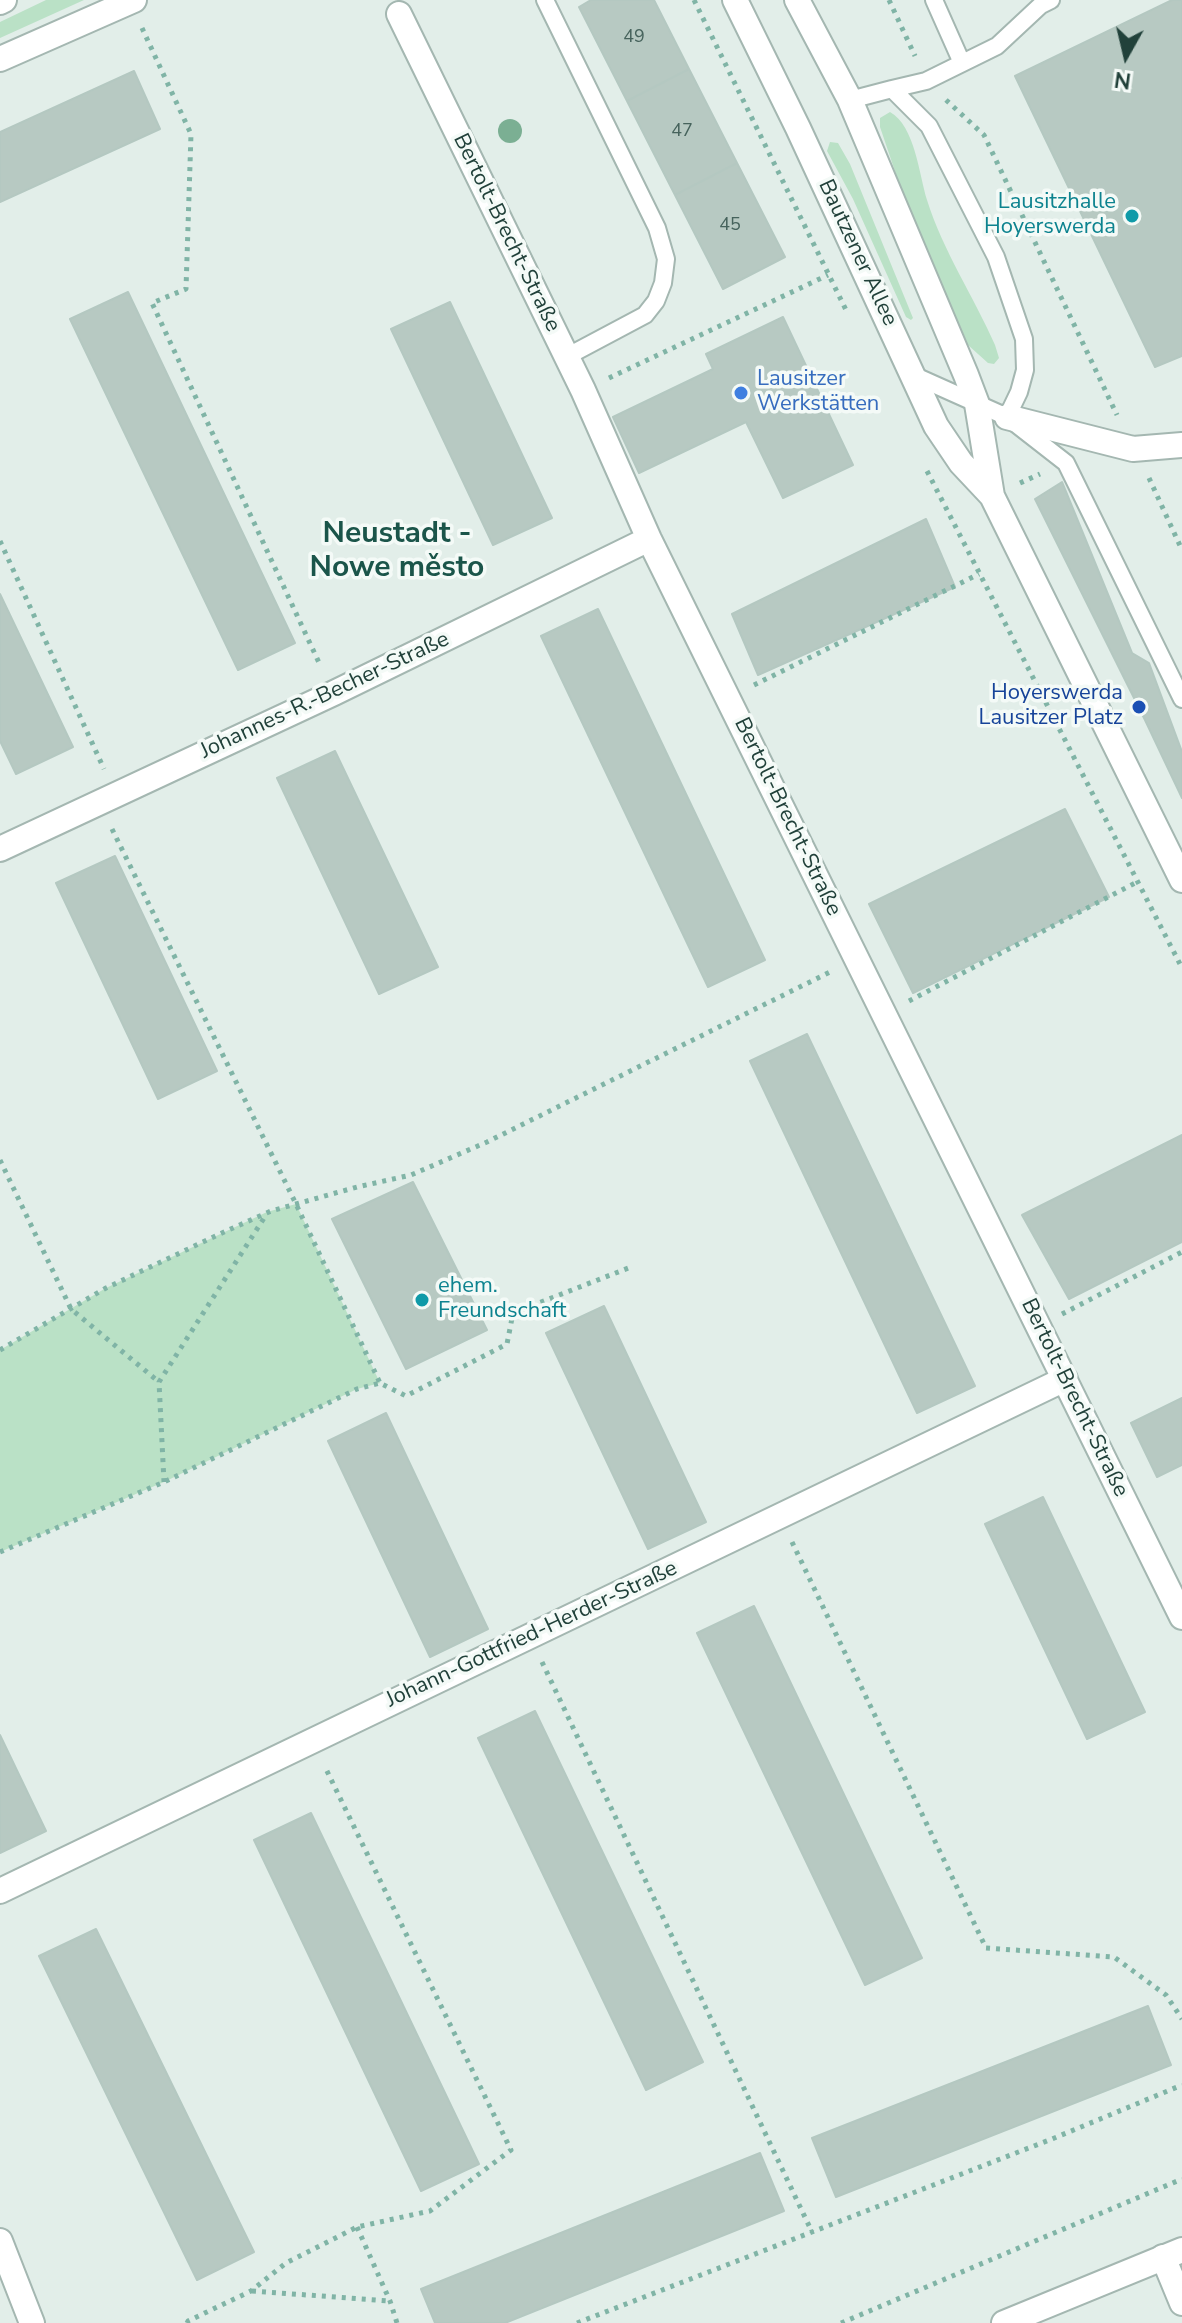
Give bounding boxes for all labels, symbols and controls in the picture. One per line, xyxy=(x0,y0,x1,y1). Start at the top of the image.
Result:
north arrow xyxy=(1086,16,1166,96)
house number: 49 xyxy=(623,27,645,49)
text: N xyxy=(1112,64,1133,96)
house number: 47 xyxy=(671,121,693,143)
street label: Bertolt-Brecht-Straße xyxy=(447,130,565,336)
street label: Bautzener Allee xyxy=(812,176,902,330)
place label: Lausitzhalle Hoyerswerda xyxy=(984,190,1116,242)
marker: Lausitzhalle Hoyerswerda xyxy=(1123,207,1141,225)
house number: 45 xyxy=(719,215,741,237)
place label: Lausitzer Werkstätten xyxy=(757,367,879,418)
marker: Lausitzer Werkstätten xyxy=(732,384,750,402)
district label: Neustadt - Nowe město xyxy=(310,517,484,588)
street label: Johannes-R.-Becher-Straße xyxy=(196,627,454,765)
place label: Hoyerswerda Lausitzer Platz xyxy=(978,681,1123,732)
marker: Hoyerswerda Lausitzer Platz xyxy=(1130,698,1148,716)
street label: Bertolt-Brecht-Straße xyxy=(728,714,846,920)
place label: ehem. Freundschaft xyxy=(438,1274,566,1326)
marker: ehem. Freundschaft xyxy=(413,1291,431,1309)
street label: Bertolt-Brecht-Straße xyxy=(1015,1295,1133,1501)
street label: Johann-Gottfried-Herder-Straße xyxy=(382,1556,682,1714)

